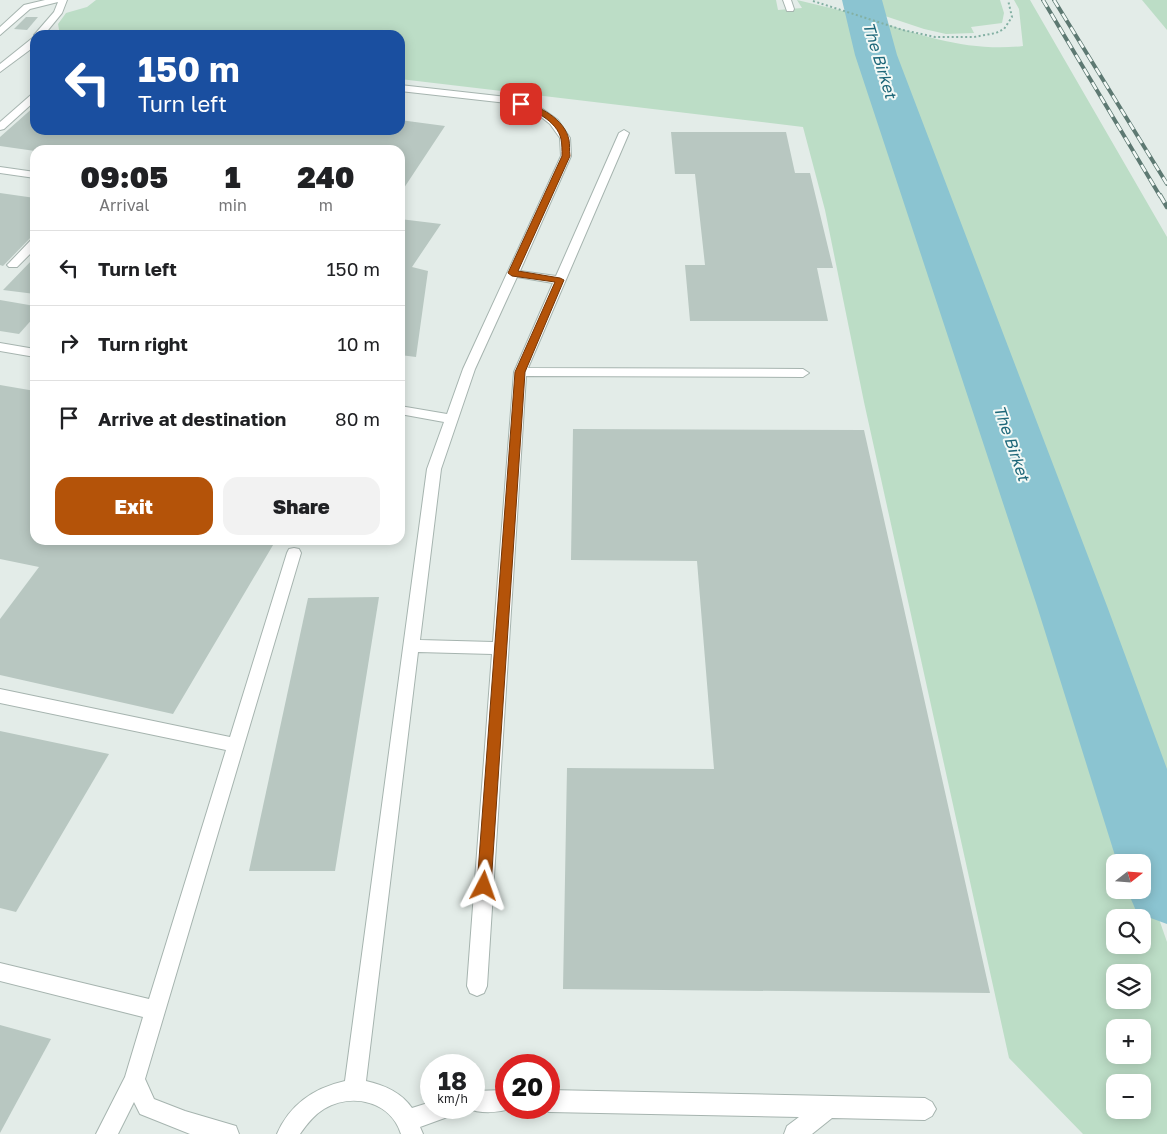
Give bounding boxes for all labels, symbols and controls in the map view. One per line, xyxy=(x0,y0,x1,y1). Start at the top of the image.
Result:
water label: The Birket xyxy=(859,19,902,102)
text: 150 m xyxy=(138,48,240,90)
icon: left xyxy=(55,50,120,115)
pin xyxy=(500,83,542,125)
text: Turn left xyxy=(138,90,227,117)
icon: arrive xyxy=(507,90,535,118)
text: 09:05 xyxy=(80,159,168,195)
text: 1 xyxy=(225,159,241,195)
text: 240 xyxy=(297,159,355,195)
text: Arrival xyxy=(99,195,149,215)
text: min xyxy=(219,195,247,215)
text: m xyxy=(319,195,333,215)
icon: left xyxy=(55,254,83,282)
text: Turn left xyxy=(98,257,177,280)
text: 150 m xyxy=(326,257,380,280)
icon: right xyxy=(55,329,83,357)
text: Turn right xyxy=(98,332,188,355)
text: 10 m xyxy=(337,332,380,355)
water label: The Birket xyxy=(990,403,1035,485)
icon: arrive xyxy=(55,404,83,432)
text: Arrive at destination xyxy=(98,407,286,430)
text: 80 m xyxy=(335,407,380,430)
button: Exit xyxy=(55,477,213,535)
button: Share xyxy=(223,477,380,535)
north arrow xyxy=(1106,854,1151,899)
map controls xyxy=(1106,854,1151,1119)
position arrow xyxy=(457,859,509,911)
button: search xyxy=(1106,909,1151,954)
button: layers xyxy=(1106,964,1151,1009)
button: + xyxy=(1106,1019,1151,1064)
speed limit sign: 20 xyxy=(495,1054,560,1119)
text: 18 xyxy=(438,1065,467,1096)
button: − xyxy=(1106,1074,1151,1119)
text: km/h xyxy=(437,1091,468,1106)

